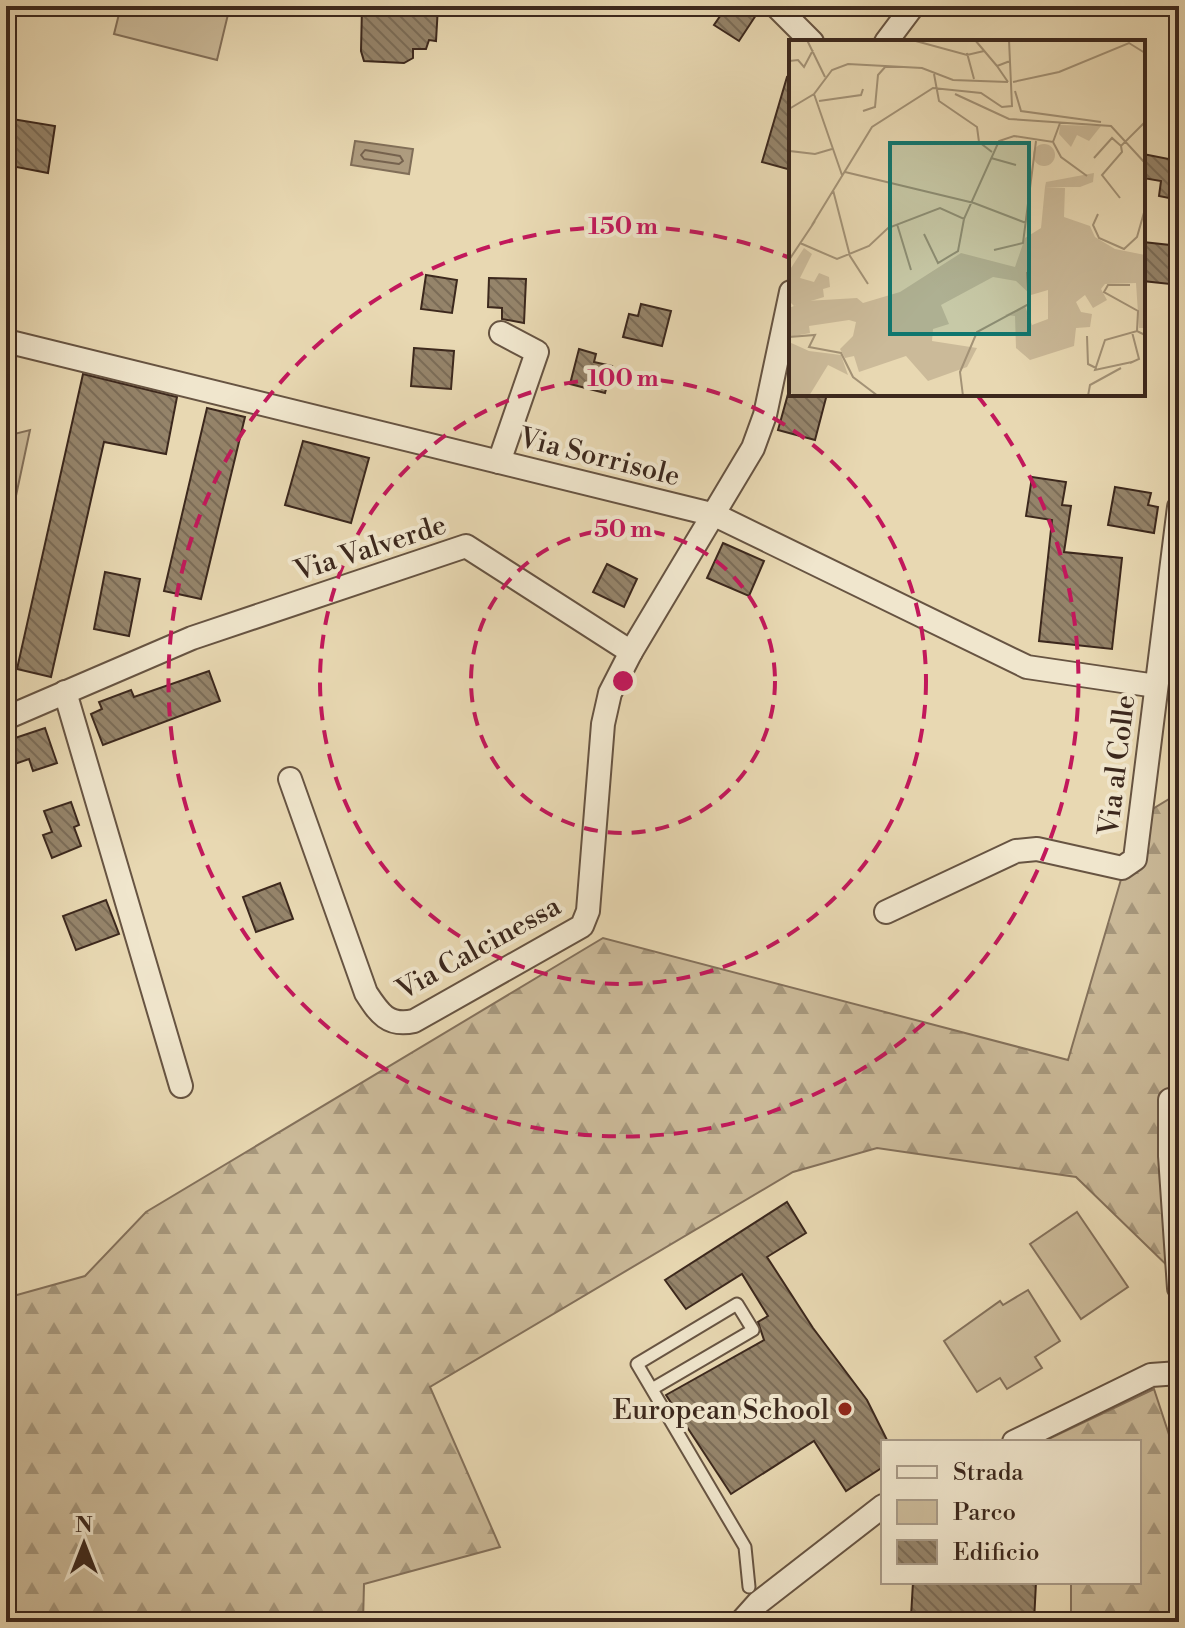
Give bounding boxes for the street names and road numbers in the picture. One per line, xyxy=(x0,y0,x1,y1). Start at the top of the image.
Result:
street label: Via Sorrisole xyxy=(515,420,684,494)
street label: Via Valverde xyxy=(289,507,451,590)
street label: Via al Colle xyxy=(1091,693,1143,839)
street label: Via Calcinessa xyxy=(390,888,568,1008)

